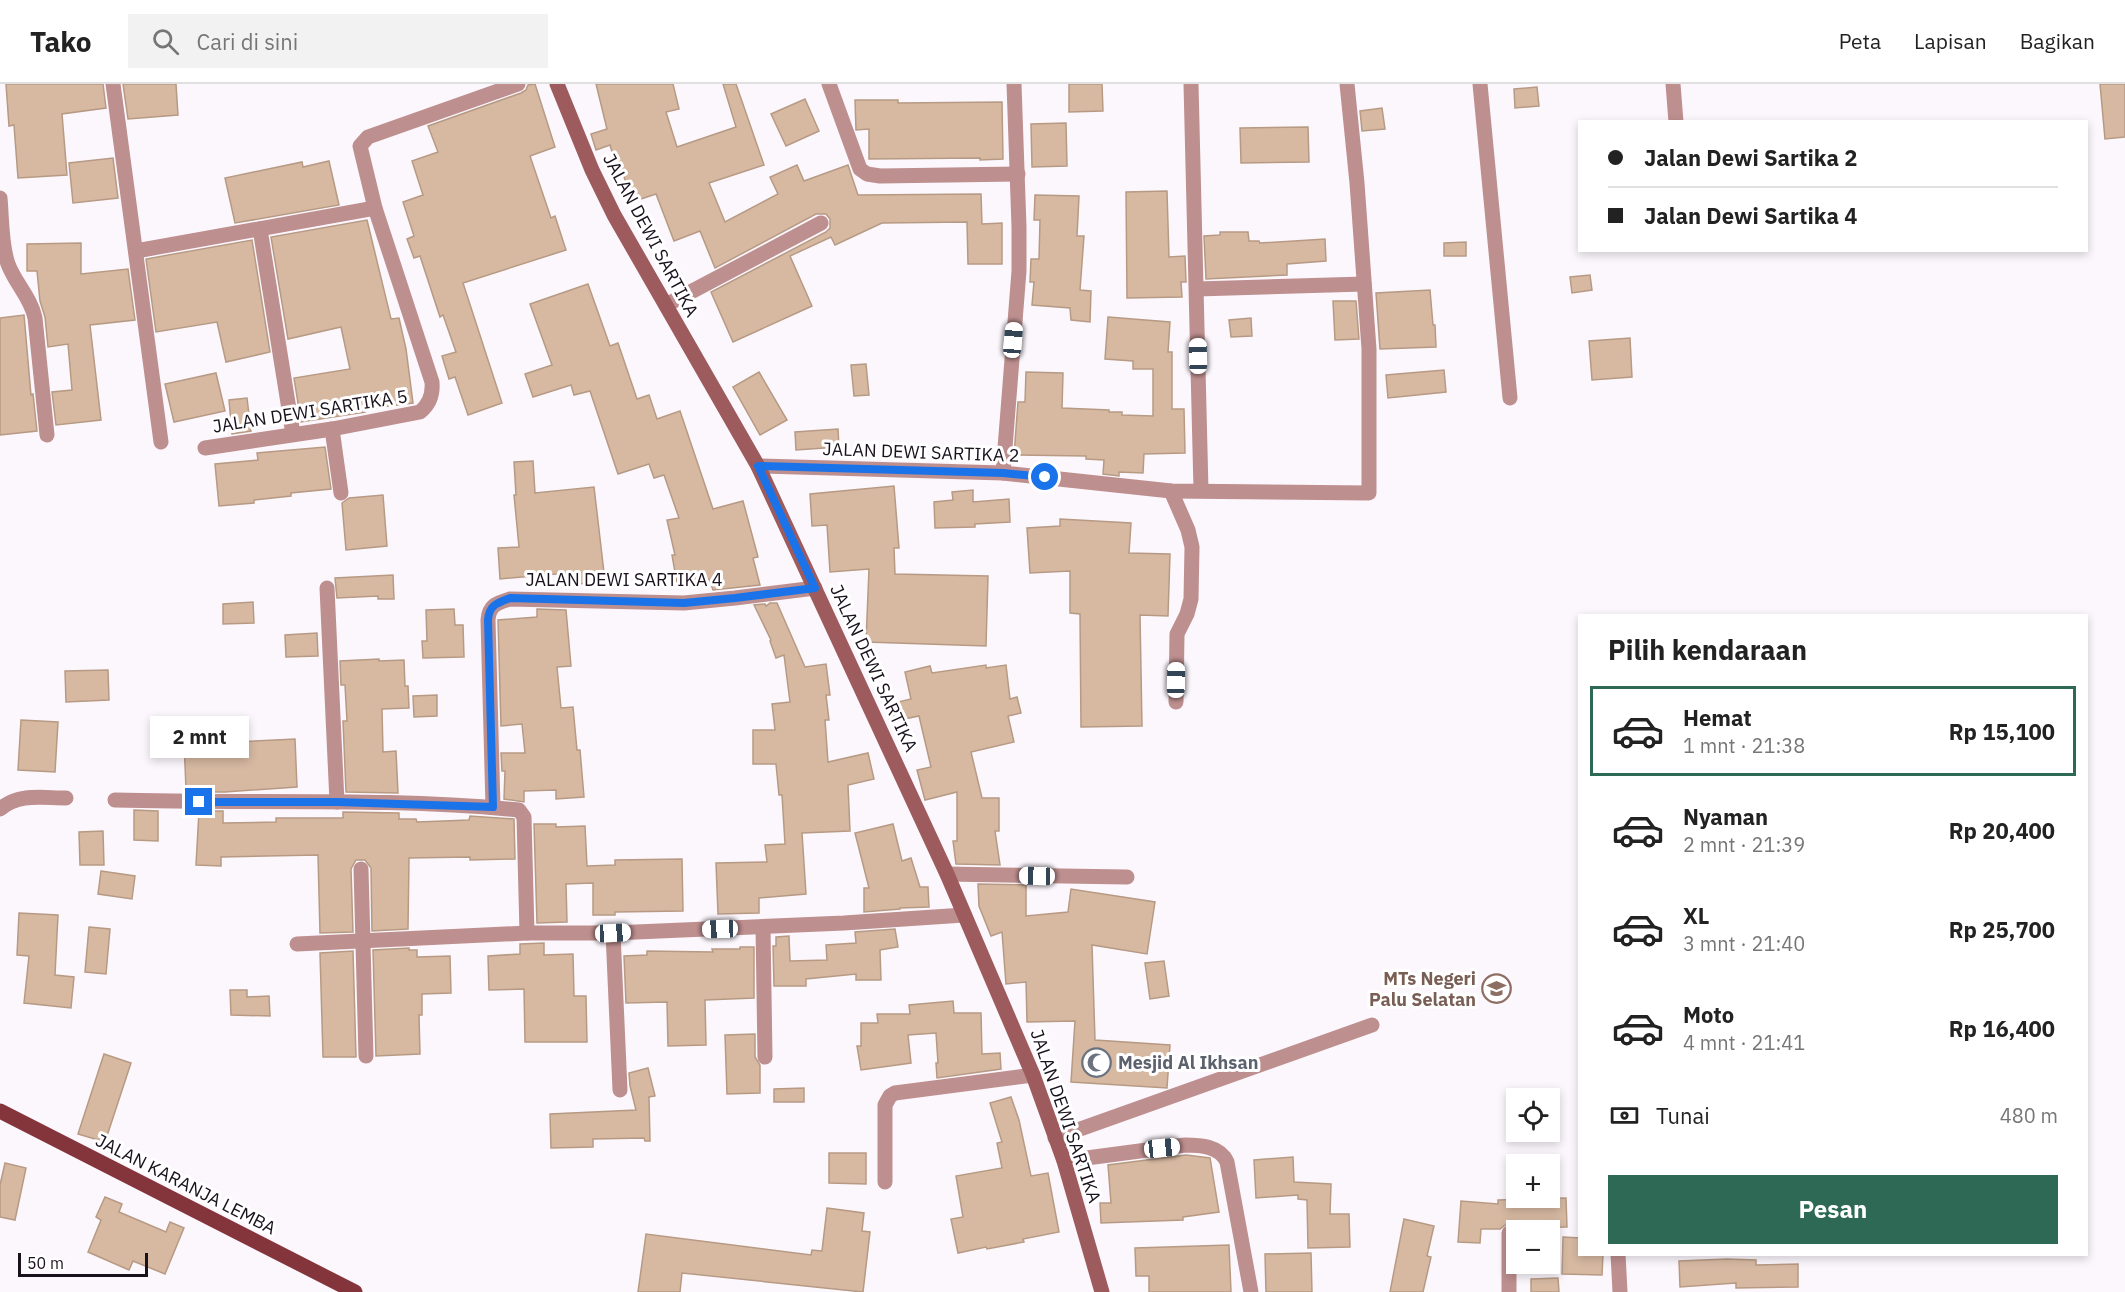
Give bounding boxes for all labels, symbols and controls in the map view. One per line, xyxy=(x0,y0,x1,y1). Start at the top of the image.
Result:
search box xyxy=(128,14,548,68)
text: Tako xyxy=(30,23,92,60)
icon: search xyxy=(149,25,182,58)
text: Cari di sini xyxy=(197,27,298,56)
text: Peta xyxy=(1839,27,1881,55)
text: Lapisan xyxy=(1914,27,1987,55)
text: Bagikan xyxy=(2020,27,2095,55)
text: Jalan Dewi Sartika 2 xyxy=(1644,143,1857,172)
street label: JALAN DEWI SARTIKA xyxy=(598,149,704,321)
text: Jalan Dewi Sartika 4 xyxy=(1644,201,1857,230)
car xyxy=(1002,321,1024,359)
car xyxy=(1189,338,1207,374)
street label: JALAN DEWI SARTIKA 5 xyxy=(211,384,409,438)
street label: JALAN DEWI SARTIKA 2 xyxy=(822,437,1020,467)
route start xyxy=(1031,463,1058,490)
street label: JALAN DEWI SARTIKA 4 xyxy=(526,568,723,591)
street label: JALAN DEWI SARTIKA xyxy=(825,581,923,756)
text: Pilih kendaraan xyxy=(1608,632,1807,667)
car xyxy=(1167,662,1185,698)
text: Hemat xyxy=(1683,703,1752,732)
icon: car xyxy=(1611,704,1665,758)
callout: 2 mnt xyxy=(150,715,248,757)
text: Rp 15,100 xyxy=(1949,717,2055,746)
text: 2 mnt xyxy=(172,723,227,750)
text: 1 mnt · 21:38 xyxy=(1683,732,1805,759)
route end xyxy=(185,788,212,815)
text: Nyaman xyxy=(1683,802,1768,831)
icon: car xyxy=(1611,803,1665,857)
text: Rp 20,400 xyxy=(1949,816,2055,845)
text: 2 mnt · 21:39 xyxy=(1683,831,1805,858)
car xyxy=(1019,867,1055,885)
text: XL xyxy=(1683,901,1709,930)
icon: car xyxy=(1611,902,1665,956)
text: Rp 25,700 xyxy=(1949,915,2055,944)
car xyxy=(702,919,738,939)
car xyxy=(595,923,631,943)
text: 3 mnt · 21:40 xyxy=(1683,930,1805,957)
place label: MTs Negeri Palu Selatan xyxy=(1369,967,1476,1011)
school or university icon: MTs Negeri Palu Selatan xyxy=(1481,972,1513,1004)
text: Moto xyxy=(1683,1000,1734,1029)
icon: car xyxy=(1611,1001,1665,1055)
text: Rp 16,400 xyxy=(1949,1014,2055,1043)
street label: JALAN DEWI SARTIKA xyxy=(1026,1026,1107,1206)
text: 4 mnt · 21:41 xyxy=(1683,1029,1805,1056)
mosque icon: Mesjid Al Ikhsan xyxy=(1081,1046,1113,1078)
place label: Mesjid Al Ikhsan xyxy=(1118,1051,1258,1074)
map controls xyxy=(1506,1088,1560,1274)
button: locate xyxy=(1506,1088,1560,1142)
icon: cash xyxy=(1608,1099,1641,1132)
text: Tunai xyxy=(1656,1101,1710,1130)
text: 480 m xyxy=(2000,1102,2058,1129)
street label: JALAN KARANJA LEMBA xyxy=(92,1129,280,1240)
car xyxy=(1143,1137,1181,1159)
button: + xyxy=(1506,1154,1560,1208)
button: Pesan xyxy=(1608,1175,2058,1244)
button: − xyxy=(1506,1220,1560,1274)
scale bar xyxy=(18,1250,148,1278)
text: 50 m xyxy=(27,1253,64,1273)

